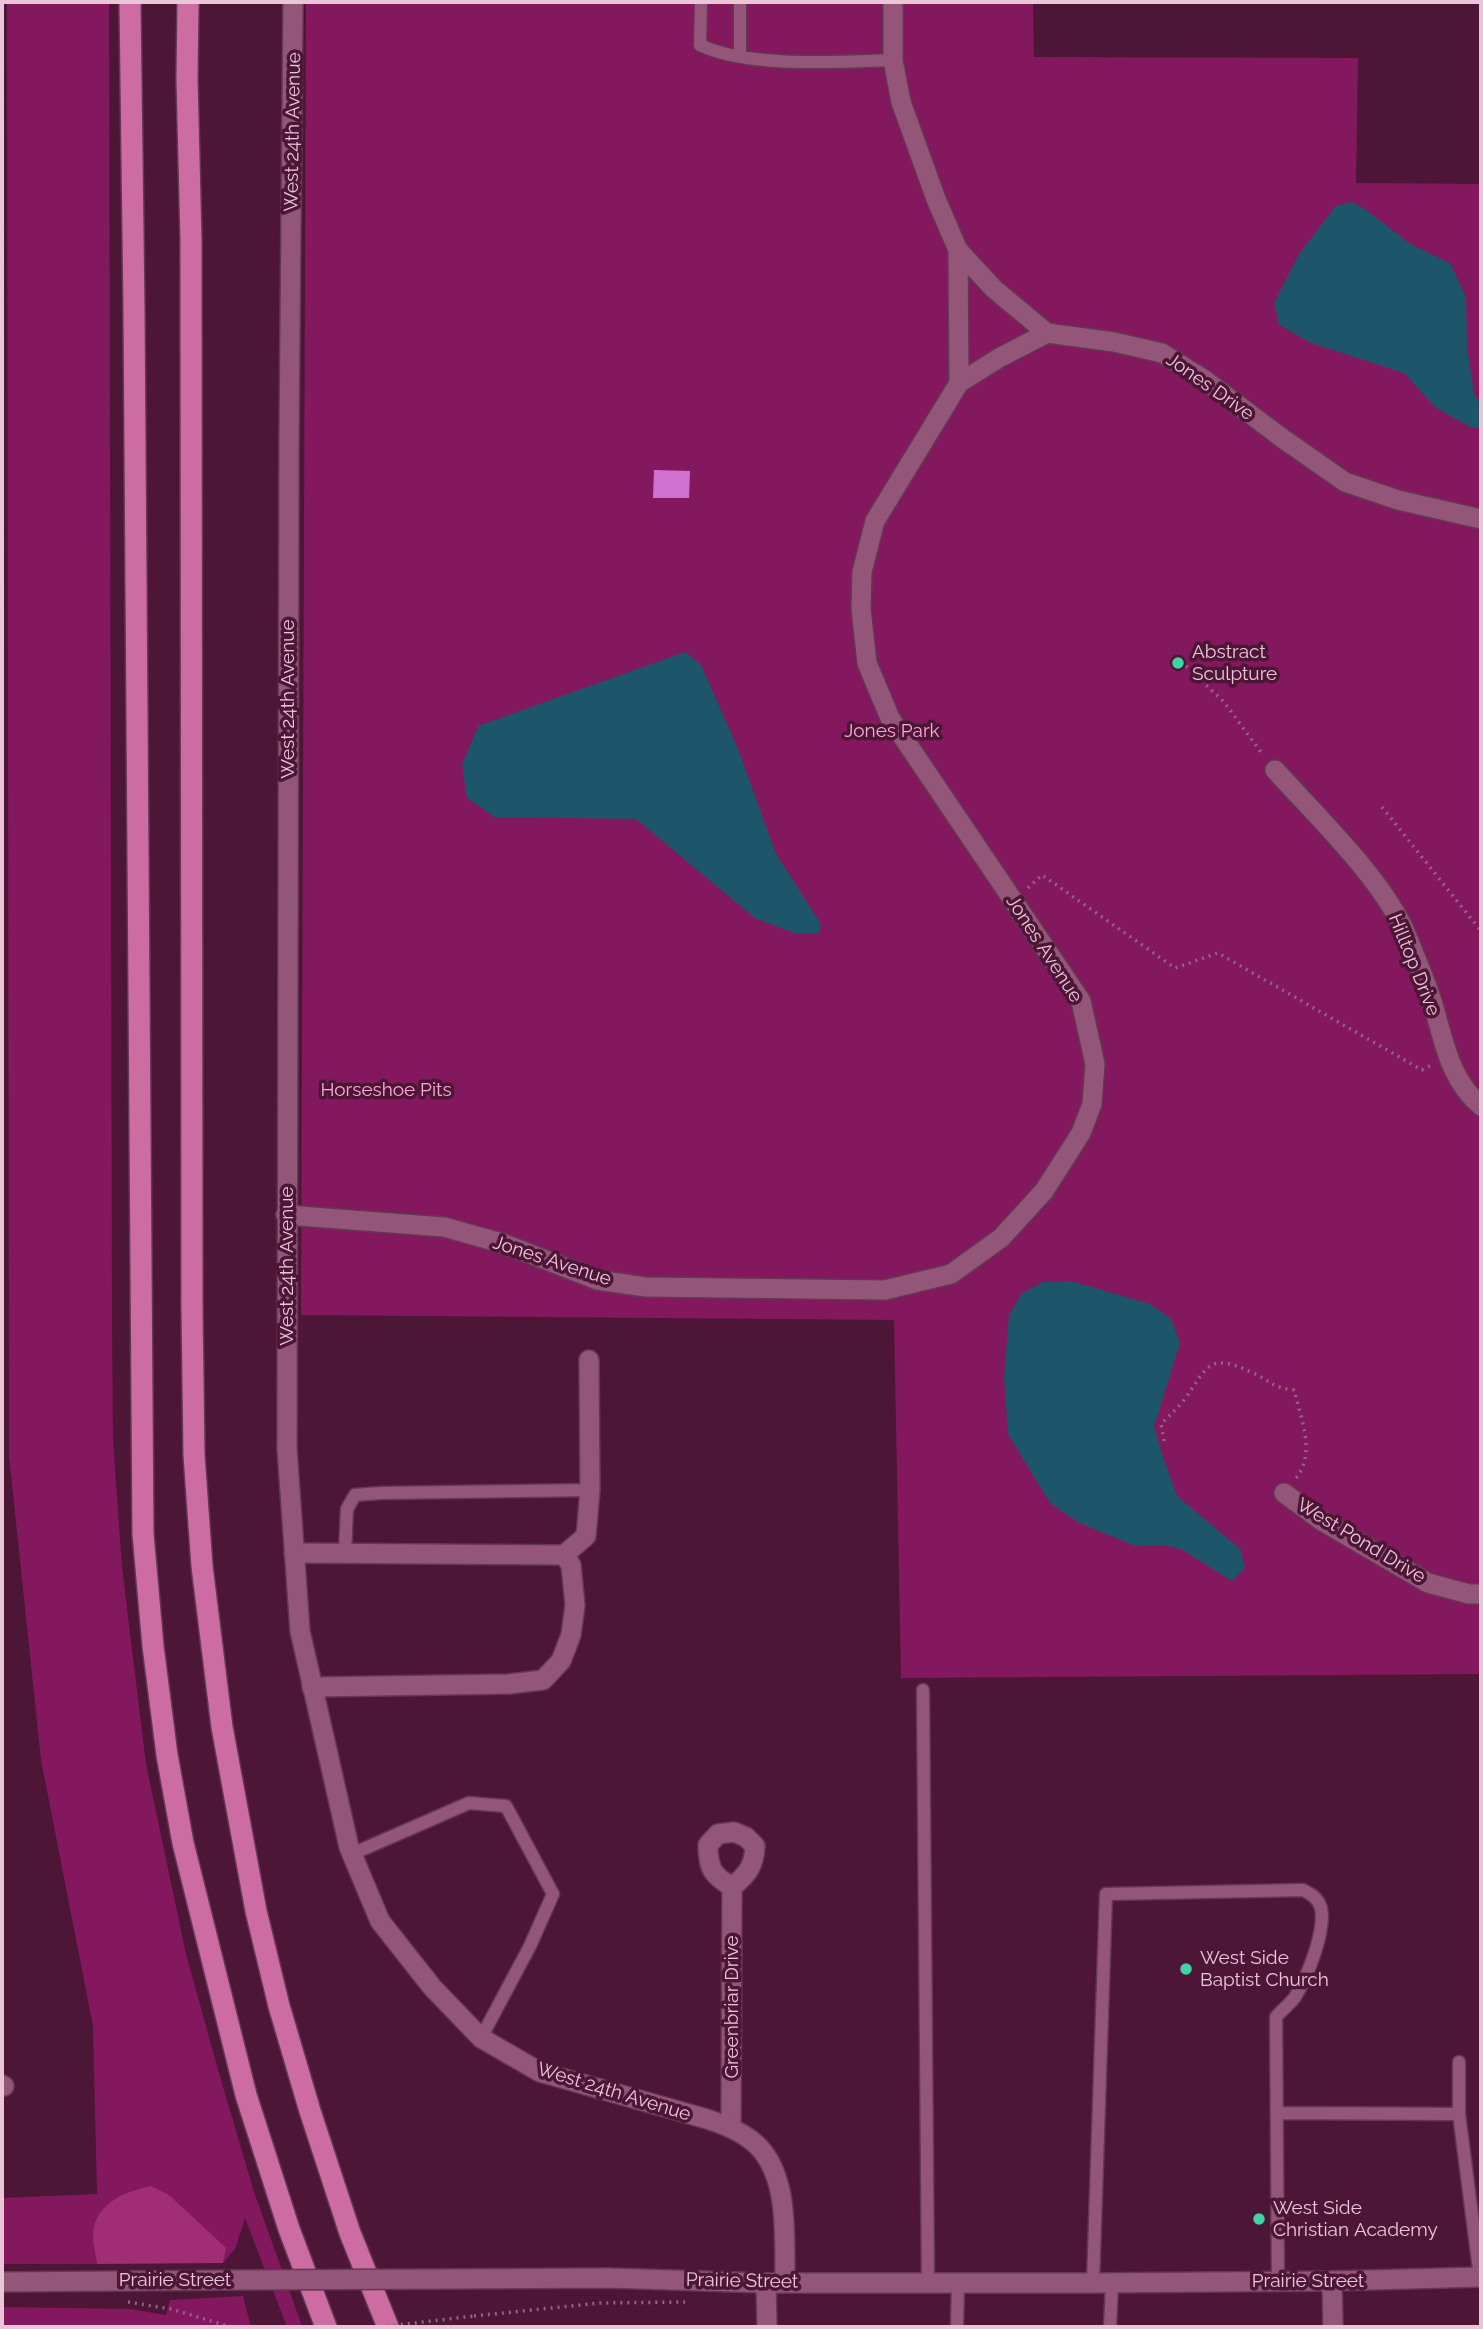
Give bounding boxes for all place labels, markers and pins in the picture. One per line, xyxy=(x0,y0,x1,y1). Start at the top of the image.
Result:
place label: Abstract Sculpture xyxy=(1192,641,1277,685)
marker: Abstract Sculpture xyxy=(1170,655,1186,671)
place label: West Side Baptist Church xyxy=(1200,1947,1329,1991)
marker: West Side Baptist Church xyxy=(1178,1961,1194,1977)
place label: West Side Christian Academy xyxy=(1273,2197,1438,2241)
marker: West Side Christian Academy xyxy=(1251,2211,1267,2227)

